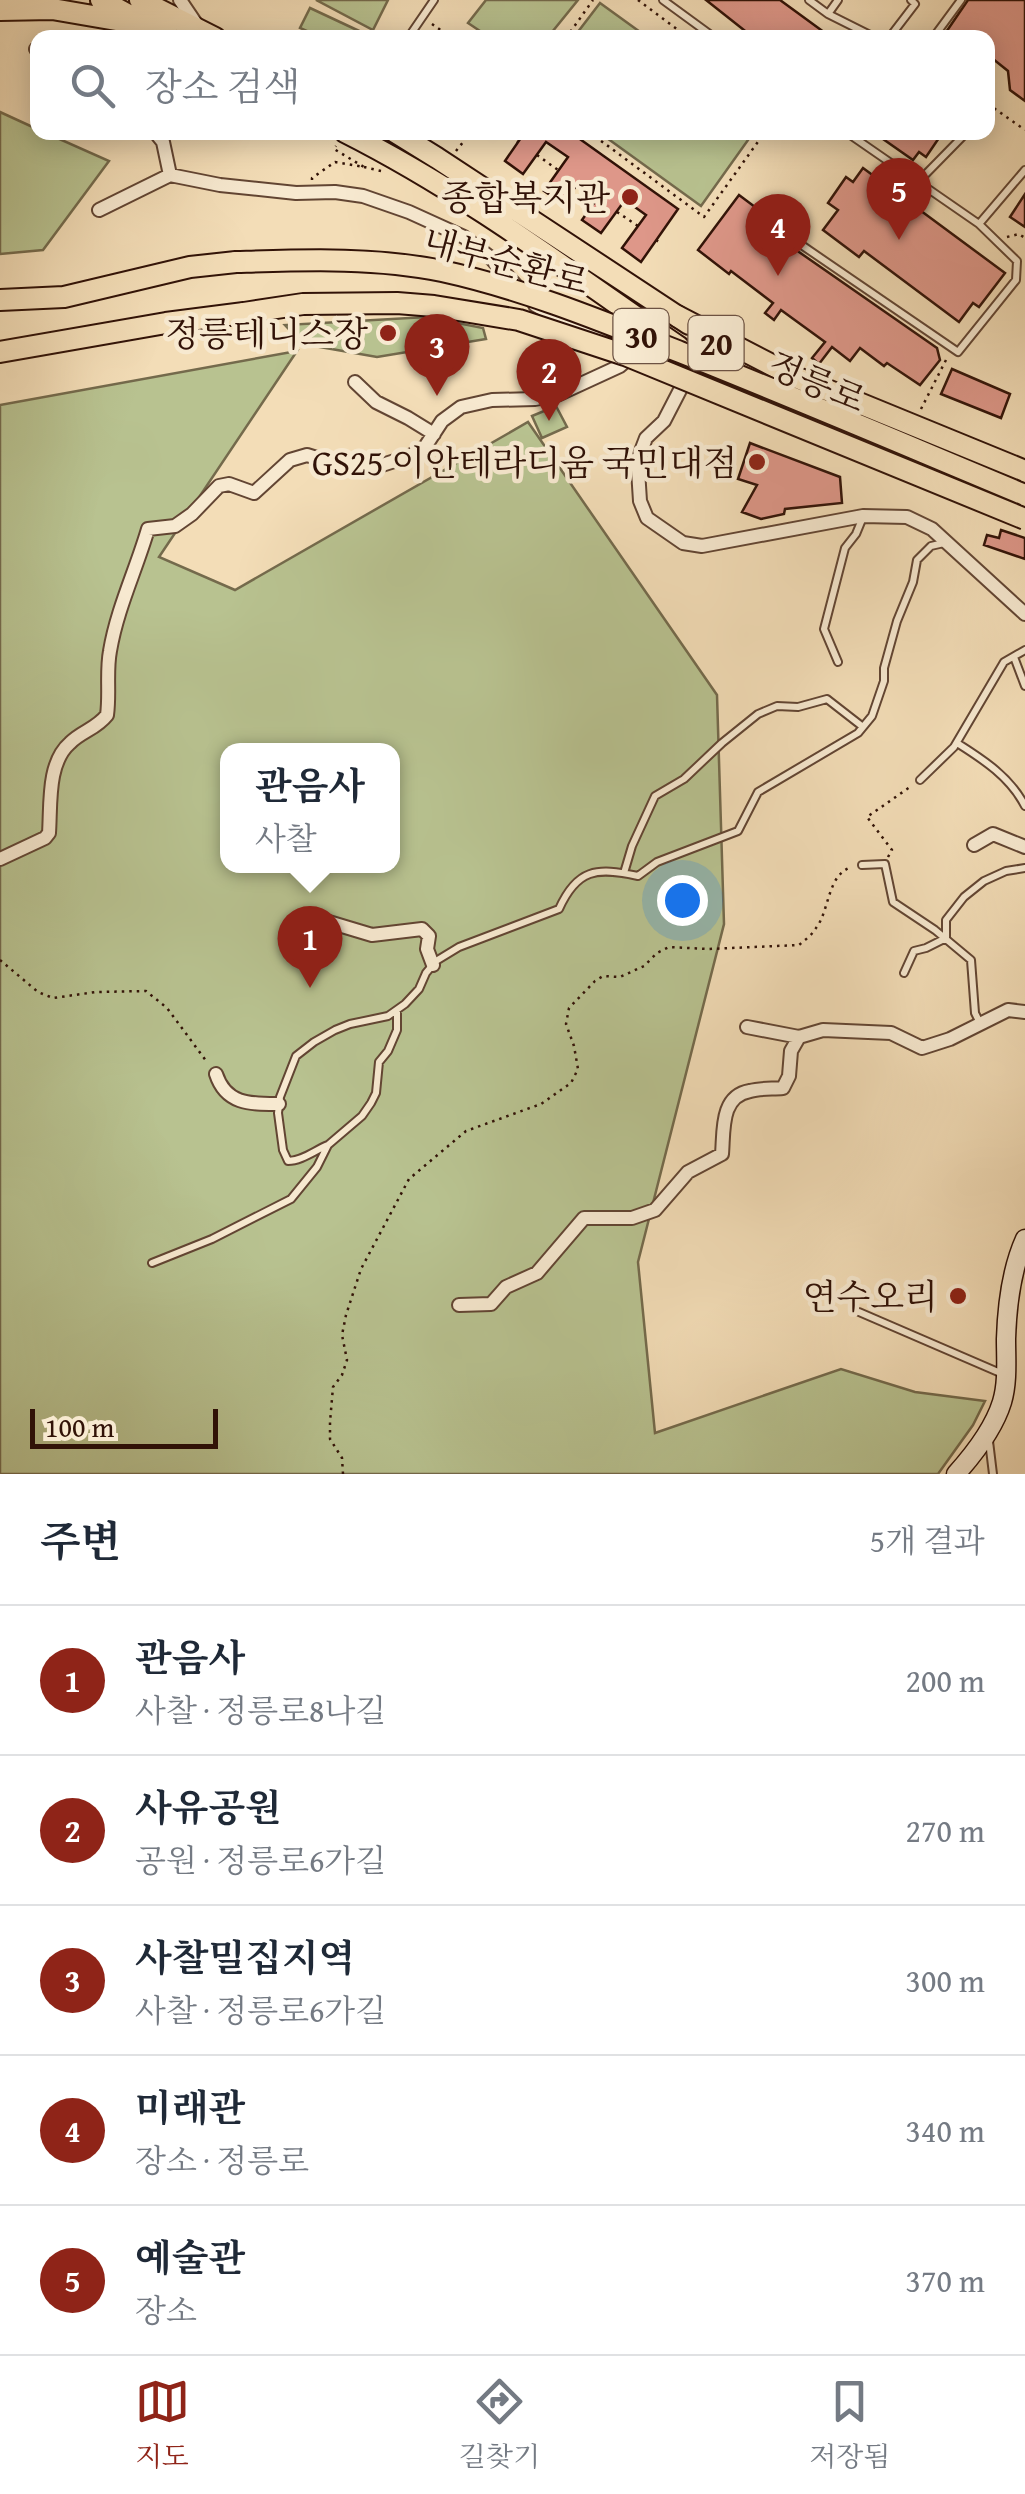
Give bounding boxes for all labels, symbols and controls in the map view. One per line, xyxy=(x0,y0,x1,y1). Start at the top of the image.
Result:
search box xyxy=(30,30,995,140)
icon: search xyxy=(65,58,120,113)
text: 장소 검색 xyxy=(145,58,300,114)
pin: 5 xyxy=(866,158,932,240)
place label: 종합복지관 xyxy=(441,172,610,223)
marker: 종합복지관 xyxy=(619,186,641,208)
pin: 4 xyxy=(746,194,810,276)
street label: 내부순환로 xyxy=(418,214,594,308)
place label: 정릉테니스장 xyxy=(165,308,368,359)
road number: 30 xyxy=(614,309,668,363)
pin: 3 xyxy=(404,314,470,396)
road number: 20 xyxy=(688,316,744,370)
marker: 정릉테니스장 xyxy=(377,322,399,344)
pin: 2 xyxy=(516,338,582,421)
street label: 정릉로 xyxy=(760,339,874,425)
place label: GS25 이안테라디움 국민대점 xyxy=(312,437,737,488)
marker: GS25 이안테라디움 국민대점 xyxy=(746,451,768,473)
popup xyxy=(220,743,400,873)
text: 관음사 xyxy=(255,757,365,813)
text: 사찰 xyxy=(255,815,317,862)
your location xyxy=(657,875,708,926)
pin: 1 xyxy=(278,906,342,988)
place label: 연수오리 xyxy=(803,1271,938,1322)
marker: 연수오리 xyxy=(947,1285,969,1307)
scale bar xyxy=(30,1404,218,1448)
text: 100 m xyxy=(45,1406,114,1447)
text: 주변 xyxy=(40,1510,121,1571)
text: 5개 결과 xyxy=(870,1517,985,1564)
text: 관음사 xyxy=(135,1629,245,1685)
text: 1 xyxy=(64,1657,81,1704)
text: 200 m xyxy=(906,1657,985,1704)
text: 사찰 · 정릉로8나길 xyxy=(135,1687,386,1734)
text: 사유공원 xyxy=(135,1779,282,1835)
text: 2 xyxy=(64,1807,81,1854)
text: 270 m xyxy=(906,1807,985,1854)
text: 공원 · 정릉로6가길 xyxy=(135,1837,386,1884)
text: 사찰밀집지역 xyxy=(135,1929,355,1985)
text: 3 xyxy=(64,1957,81,2004)
text: 300 m xyxy=(906,1957,985,2004)
text: 사찰 · 정릉로6가길 xyxy=(135,1987,386,2034)
text: 미래관 xyxy=(135,2079,245,2135)
text: 4 xyxy=(64,2107,81,2154)
text: 340 m xyxy=(906,2107,985,2154)
text: 장소 · 정릉로 xyxy=(135,2137,309,2184)
text: 예술관 xyxy=(135,2229,245,2285)
text: 5 xyxy=(64,2257,81,2304)
text: 370 m xyxy=(906,2257,985,2304)
text: 장소 xyxy=(135,2287,197,2334)
tab: 지도 xyxy=(135,2374,190,2476)
tab: 길찾기 xyxy=(459,2374,540,2476)
tab: 저장됨 xyxy=(809,2374,890,2476)

